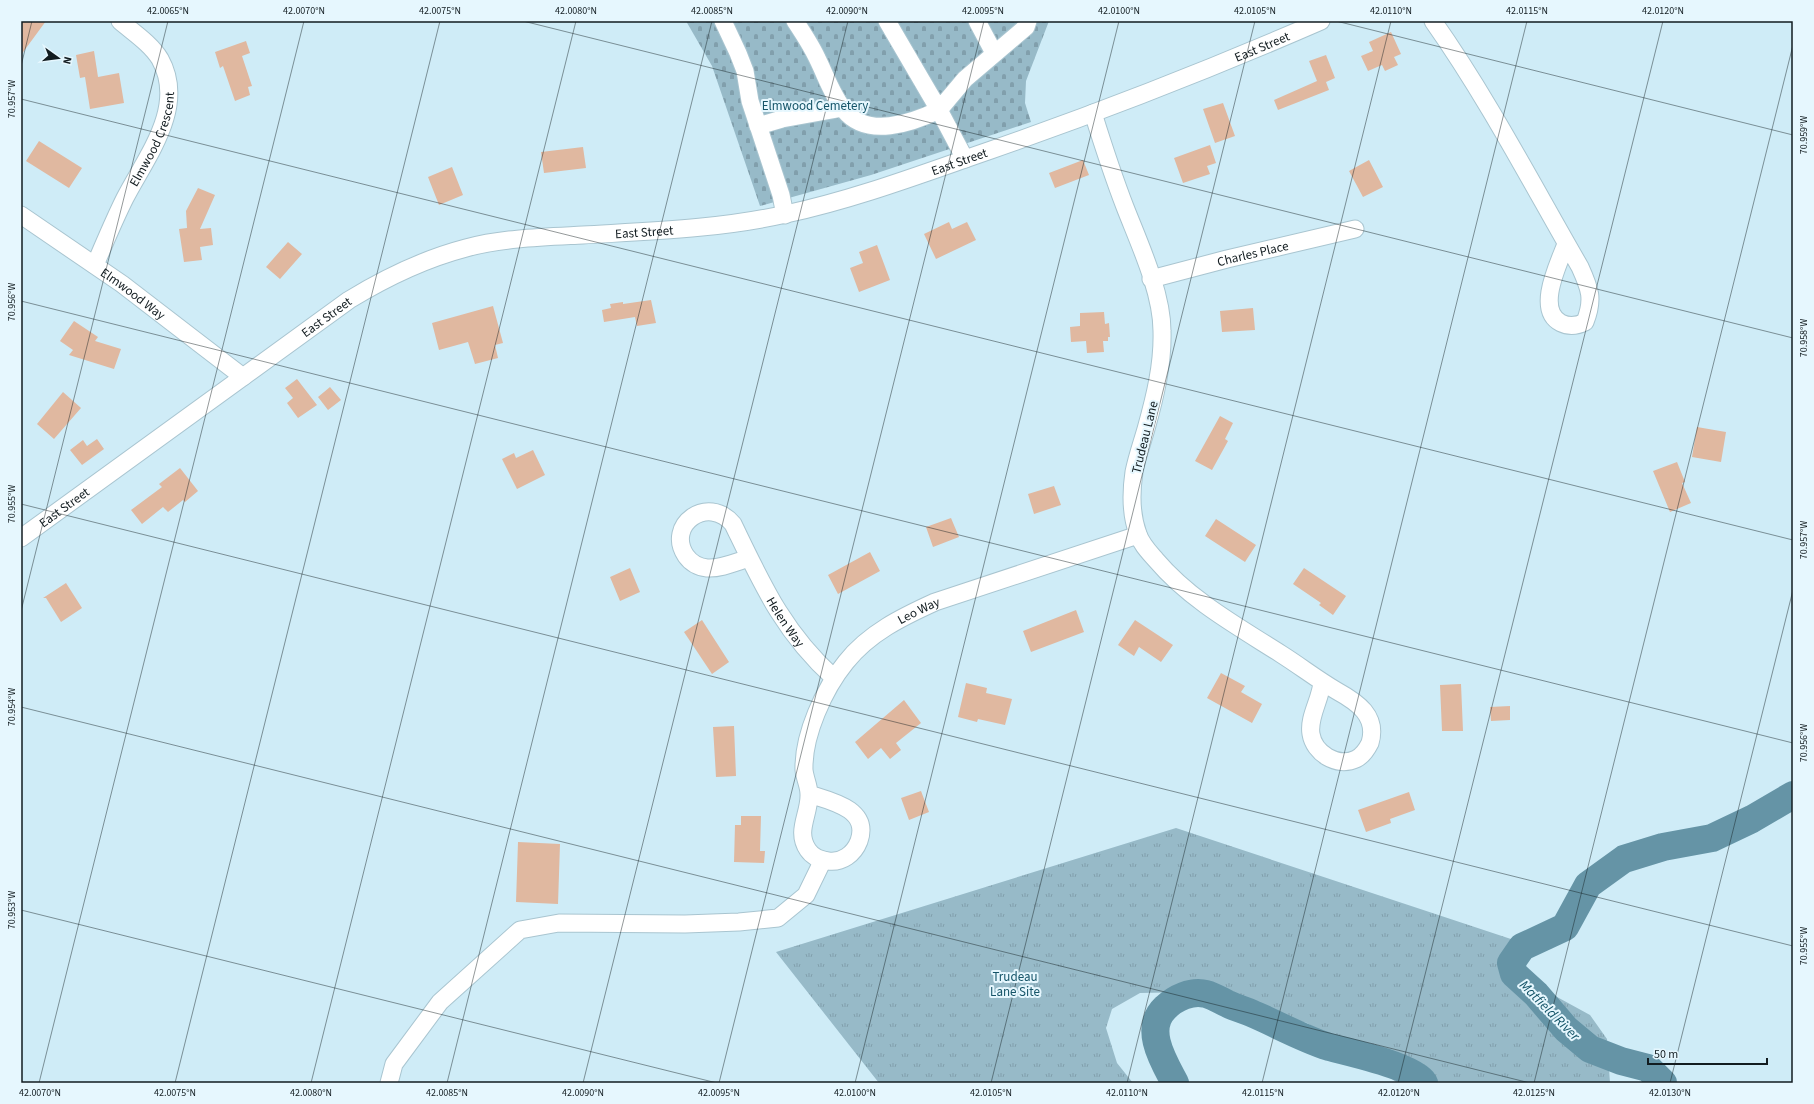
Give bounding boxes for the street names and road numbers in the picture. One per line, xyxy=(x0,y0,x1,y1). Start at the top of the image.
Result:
street label: East Street xyxy=(1232,27,1293,67)
street label: Elmwood Crescent xyxy=(125,91,179,190)
street label: East Street xyxy=(929,144,990,180)
street label: East Street xyxy=(615,222,675,243)
street label: Charles Place xyxy=(1215,237,1290,271)
street label: Elmwood Way xyxy=(97,264,169,324)
street label: East Street xyxy=(298,293,356,342)
street label: Trudeau Lane xyxy=(1127,399,1163,475)
street label: East Street xyxy=(36,483,94,532)
street label: Leo Way xyxy=(894,593,942,629)
street label: Helen Way xyxy=(762,594,809,651)

